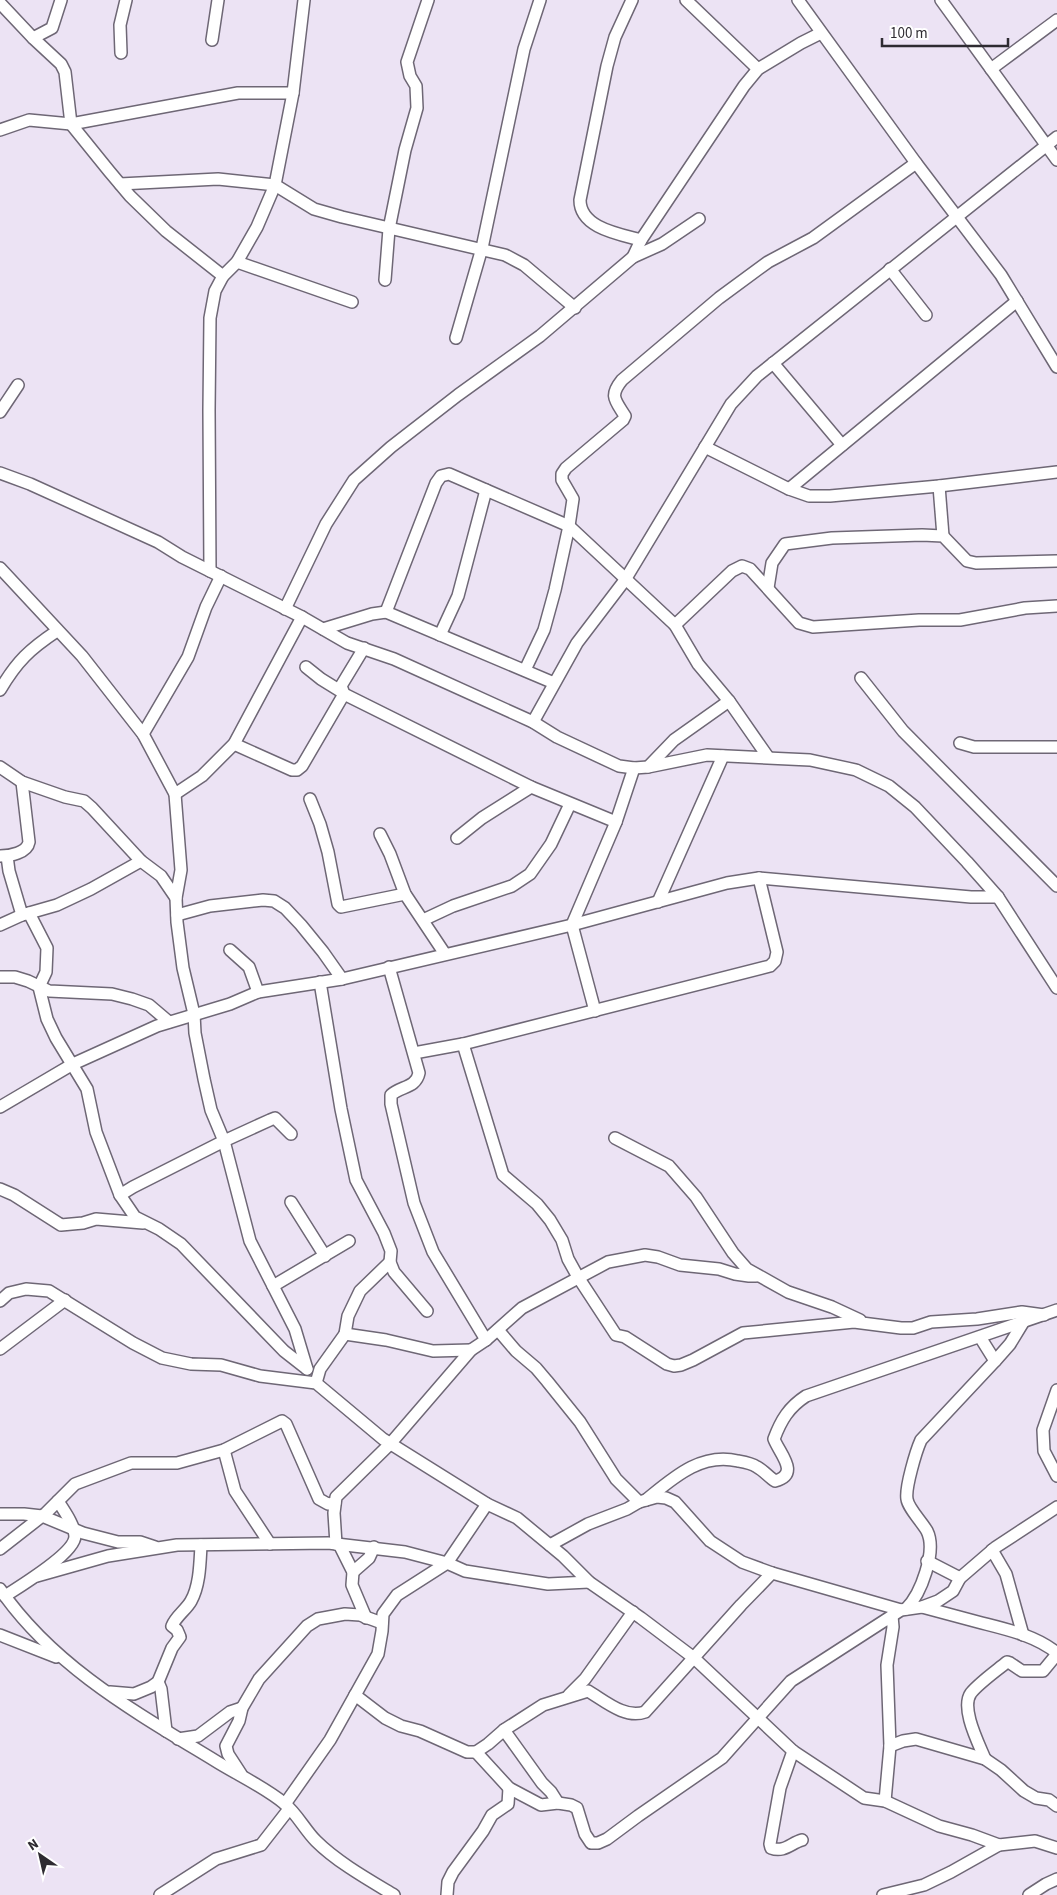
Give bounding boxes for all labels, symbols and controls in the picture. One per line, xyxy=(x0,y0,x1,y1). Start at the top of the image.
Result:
scale bar xyxy=(882,15,1008,47)
text: 100 m xyxy=(890,23,928,44)
north arrow xyxy=(15,1830,65,1880)
text: N xyxy=(24,1834,43,1856)

